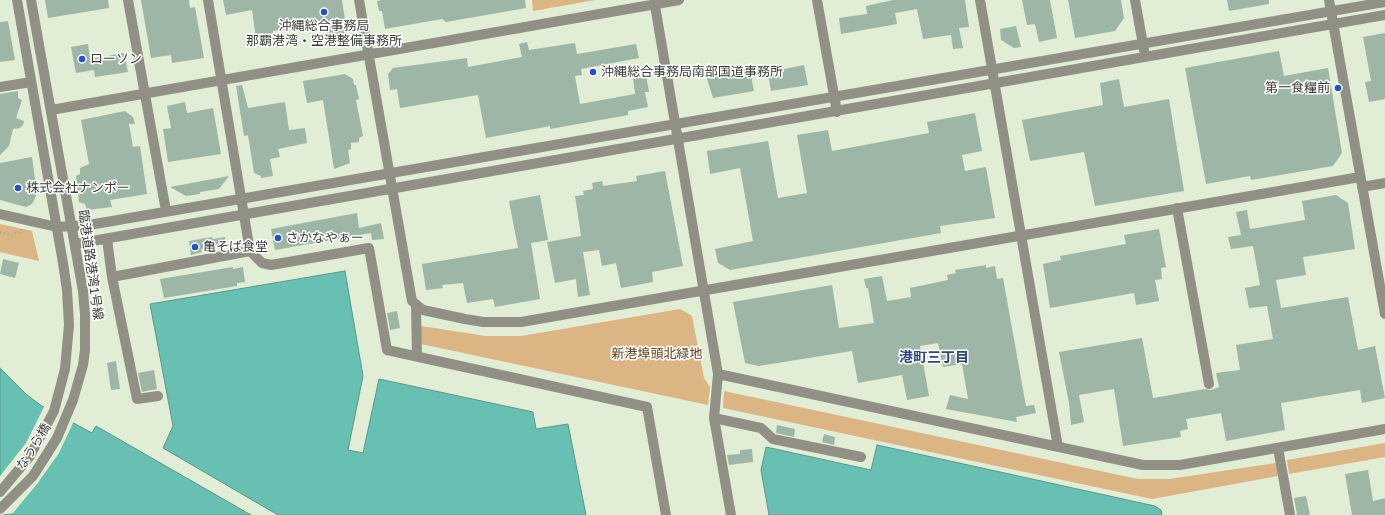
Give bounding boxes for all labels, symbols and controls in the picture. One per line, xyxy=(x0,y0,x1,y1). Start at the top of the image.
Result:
marker: 沖縄総合事務局 那覇港湾・空港整備事務所 xyxy=(319,7,329,17)
place label: 沖縄総合事務局 那覇港湾・空港整備事務所 xyxy=(246,18,402,49)
place label: ローソン xyxy=(90,51,142,67)
marker: ローソン xyxy=(77,54,87,64)
place label: 沖縄総合事務局南部国道事務所 xyxy=(601,64,783,80)
marker: 沖縄総合事務局南部国道事務所 xyxy=(588,67,598,77)
place label: 第一食糧前 xyxy=(1265,80,1330,96)
marker: 第一食糧前 xyxy=(1333,83,1343,93)
place label: 株式会社ナンポー xyxy=(26,180,130,196)
marker: 株式会社ナンポー xyxy=(13,183,23,193)
street label: 臨港道路港湾1号線 xyxy=(75,209,105,321)
place label: さかなやぁー xyxy=(286,230,364,246)
marker: さかなやぁー xyxy=(273,233,283,243)
place label: 亀そば食堂 xyxy=(203,239,268,255)
marker: 亀そば食堂 xyxy=(190,242,200,252)
park label: 新港埠頭北緑地 xyxy=(612,346,702,362)
district label: 港町三丁目 xyxy=(899,350,969,366)
street label: なうら橋 xyxy=(14,421,54,473)

